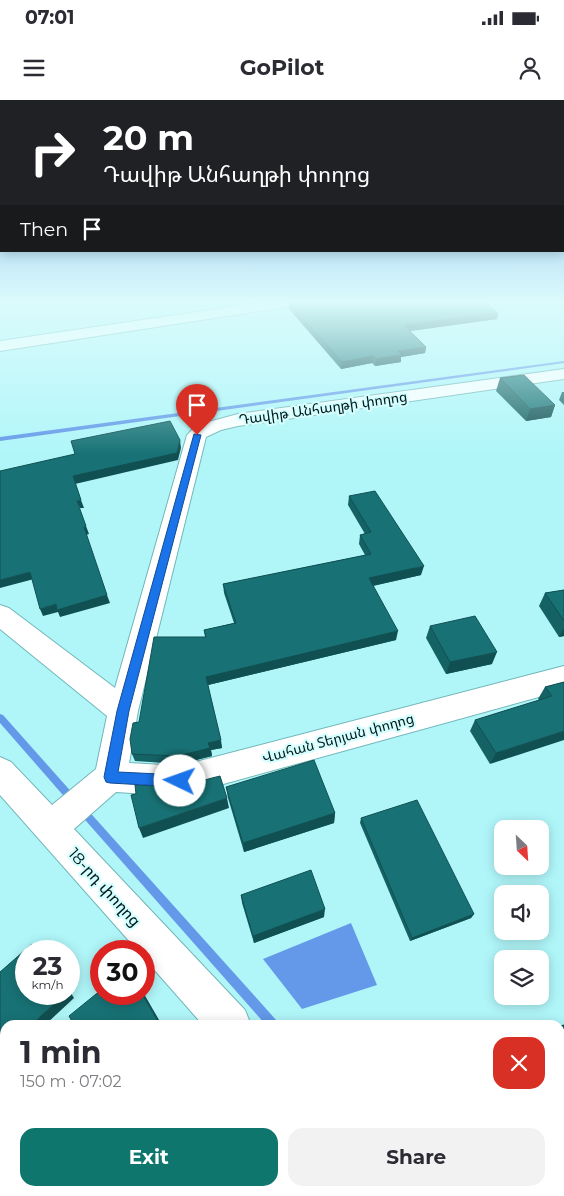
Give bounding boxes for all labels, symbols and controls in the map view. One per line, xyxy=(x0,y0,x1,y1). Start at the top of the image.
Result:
text: 07:01 xyxy=(25,6,74,29)
icon: menu xyxy=(20,54,48,82)
text: GoPilot xyxy=(240,54,324,81)
icon: person xyxy=(516,54,544,82)
text: 20 m xyxy=(103,116,194,159)
icon: right xyxy=(20,120,85,185)
text: Դավիթ Անհաղթի փողոց xyxy=(103,161,370,188)
icon: arrive xyxy=(78,215,106,243)
text: Then xyxy=(20,218,68,241)
pin xyxy=(176,384,218,435)
street label: Դավիթ Անհաղթի փողոց xyxy=(238,387,408,429)
icon: arrive xyxy=(183,391,211,419)
street label: Վահան Տերյան փողոց xyxy=(260,709,416,767)
position arrow xyxy=(153,754,205,806)
north arrow xyxy=(494,820,549,875)
map controls xyxy=(494,820,549,1005)
street label: 18-րդ փողոց xyxy=(64,844,145,930)
button: sound xyxy=(494,885,549,940)
speed limit sign: 30 xyxy=(90,940,155,1005)
button: layers xyxy=(494,950,549,1005)
text: 23 xyxy=(33,951,62,981)
text: km/h xyxy=(31,977,64,992)
text: 1 min xyxy=(20,1034,101,1071)
button: close xyxy=(493,1037,545,1089)
text: 150 m · 07:02 xyxy=(20,1072,122,1091)
button: Exit xyxy=(20,1128,278,1186)
button: Share xyxy=(288,1128,545,1186)

